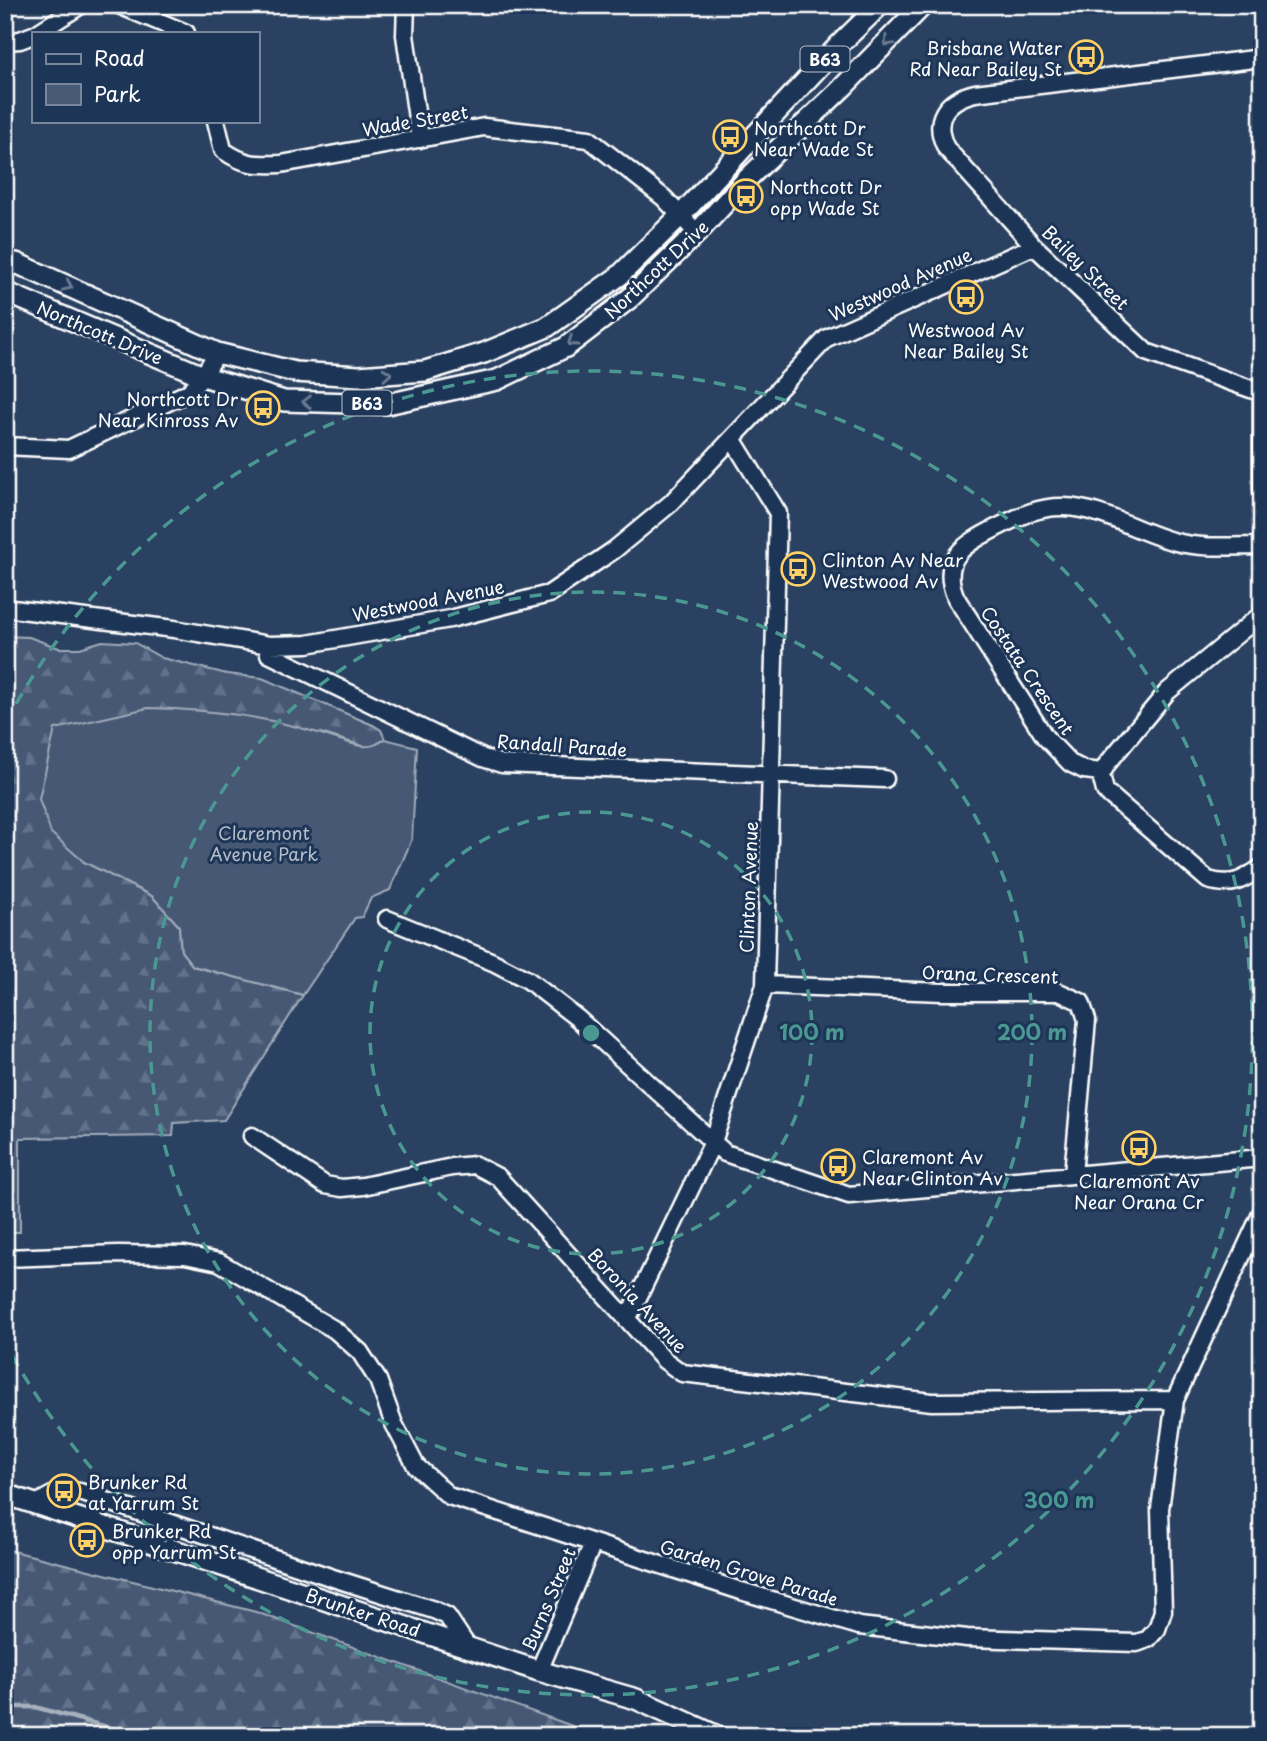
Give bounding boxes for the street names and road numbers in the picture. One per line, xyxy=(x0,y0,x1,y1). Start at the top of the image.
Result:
road number: B63 xyxy=(800,46,850,72)
street label: Wade Street xyxy=(360,97,470,143)
street label: Northcott Drive xyxy=(598,213,714,325)
street label: Bailey Street xyxy=(1036,218,1136,316)
street label: Westwood Avenue xyxy=(824,240,976,328)
street label: Northcott Drive xyxy=(33,293,167,371)
road number: B63 xyxy=(342,390,392,416)
street label: Westwood Avenue xyxy=(350,572,506,628)
street label: Costata Crescent xyxy=(975,600,1081,740)
street label: Randall Parade xyxy=(496,727,628,763)
street label: Clinton Avenue xyxy=(732,820,764,953)
street label: Orana Crescent xyxy=(921,958,1059,990)
street label: Boronia Avenue xyxy=(582,1242,694,1359)
street label: Garden Grove Parade xyxy=(657,1532,841,1612)
street label: Burns Street xyxy=(514,1543,582,1655)
street label: Brunker Road xyxy=(302,1581,424,1643)

